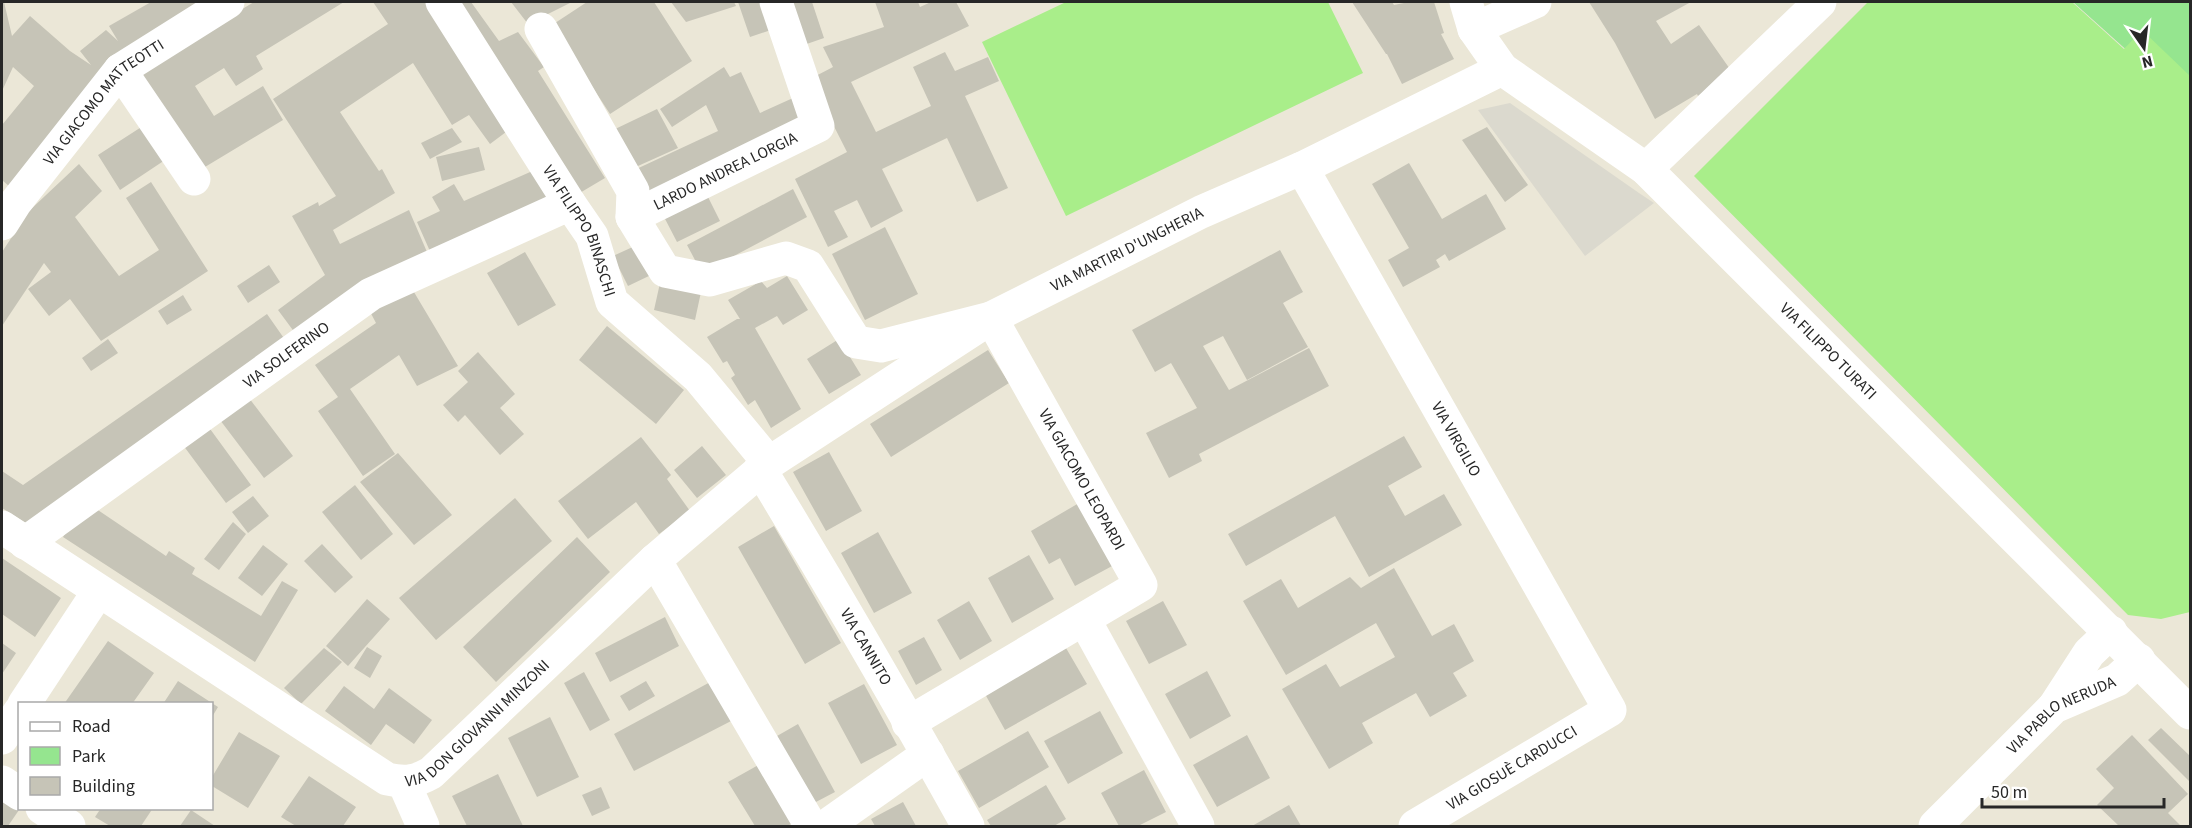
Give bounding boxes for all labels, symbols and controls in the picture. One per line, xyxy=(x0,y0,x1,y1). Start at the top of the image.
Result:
north arrow xyxy=(2114,18,2174,78)
street label: VIA GIACOMO MATTEOTTI xyxy=(38,34,168,170)
text: N xyxy=(2140,50,2155,74)
street label: LARDO ANDREA LORGIA xyxy=(650,127,801,216)
street label: VIA FILIPPO BINASCHI xyxy=(537,161,621,299)
street label: VIA MARTIRI D'UNGHERIA xyxy=(1047,202,1207,297)
street label: VIA FILIPPO TURATI xyxy=(1775,298,1882,405)
street label: VIA SOLFERINO xyxy=(239,316,334,394)
street label: VIA VIRGILIO xyxy=(1426,398,1486,481)
street label: VIA GIACOMO LEOPARDI xyxy=(1033,405,1130,554)
street label: VIA CANNITO xyxy=(835,604,897,690)
street label: VIA DON GIOVANNI MINZONI xyxy=(404,655,554,792)
street label: VIA PABLO NERUDA xyxy=(2002,671,2119,759)
legend xyxy=(18,702,213,810)
text: Road xyxy=(72,714,111,739)
street label: VIA GIOSUÈ CARDUCCI xyxy=(1443,720,1581,816)
text: Park xyxy=(72,744,106,769)
scale bar xyxy=(1982,771,2164,809)
text: Building xyxy=(72,774,135,799)
text: 50 m xyxy=(1991,780,2027,805)

